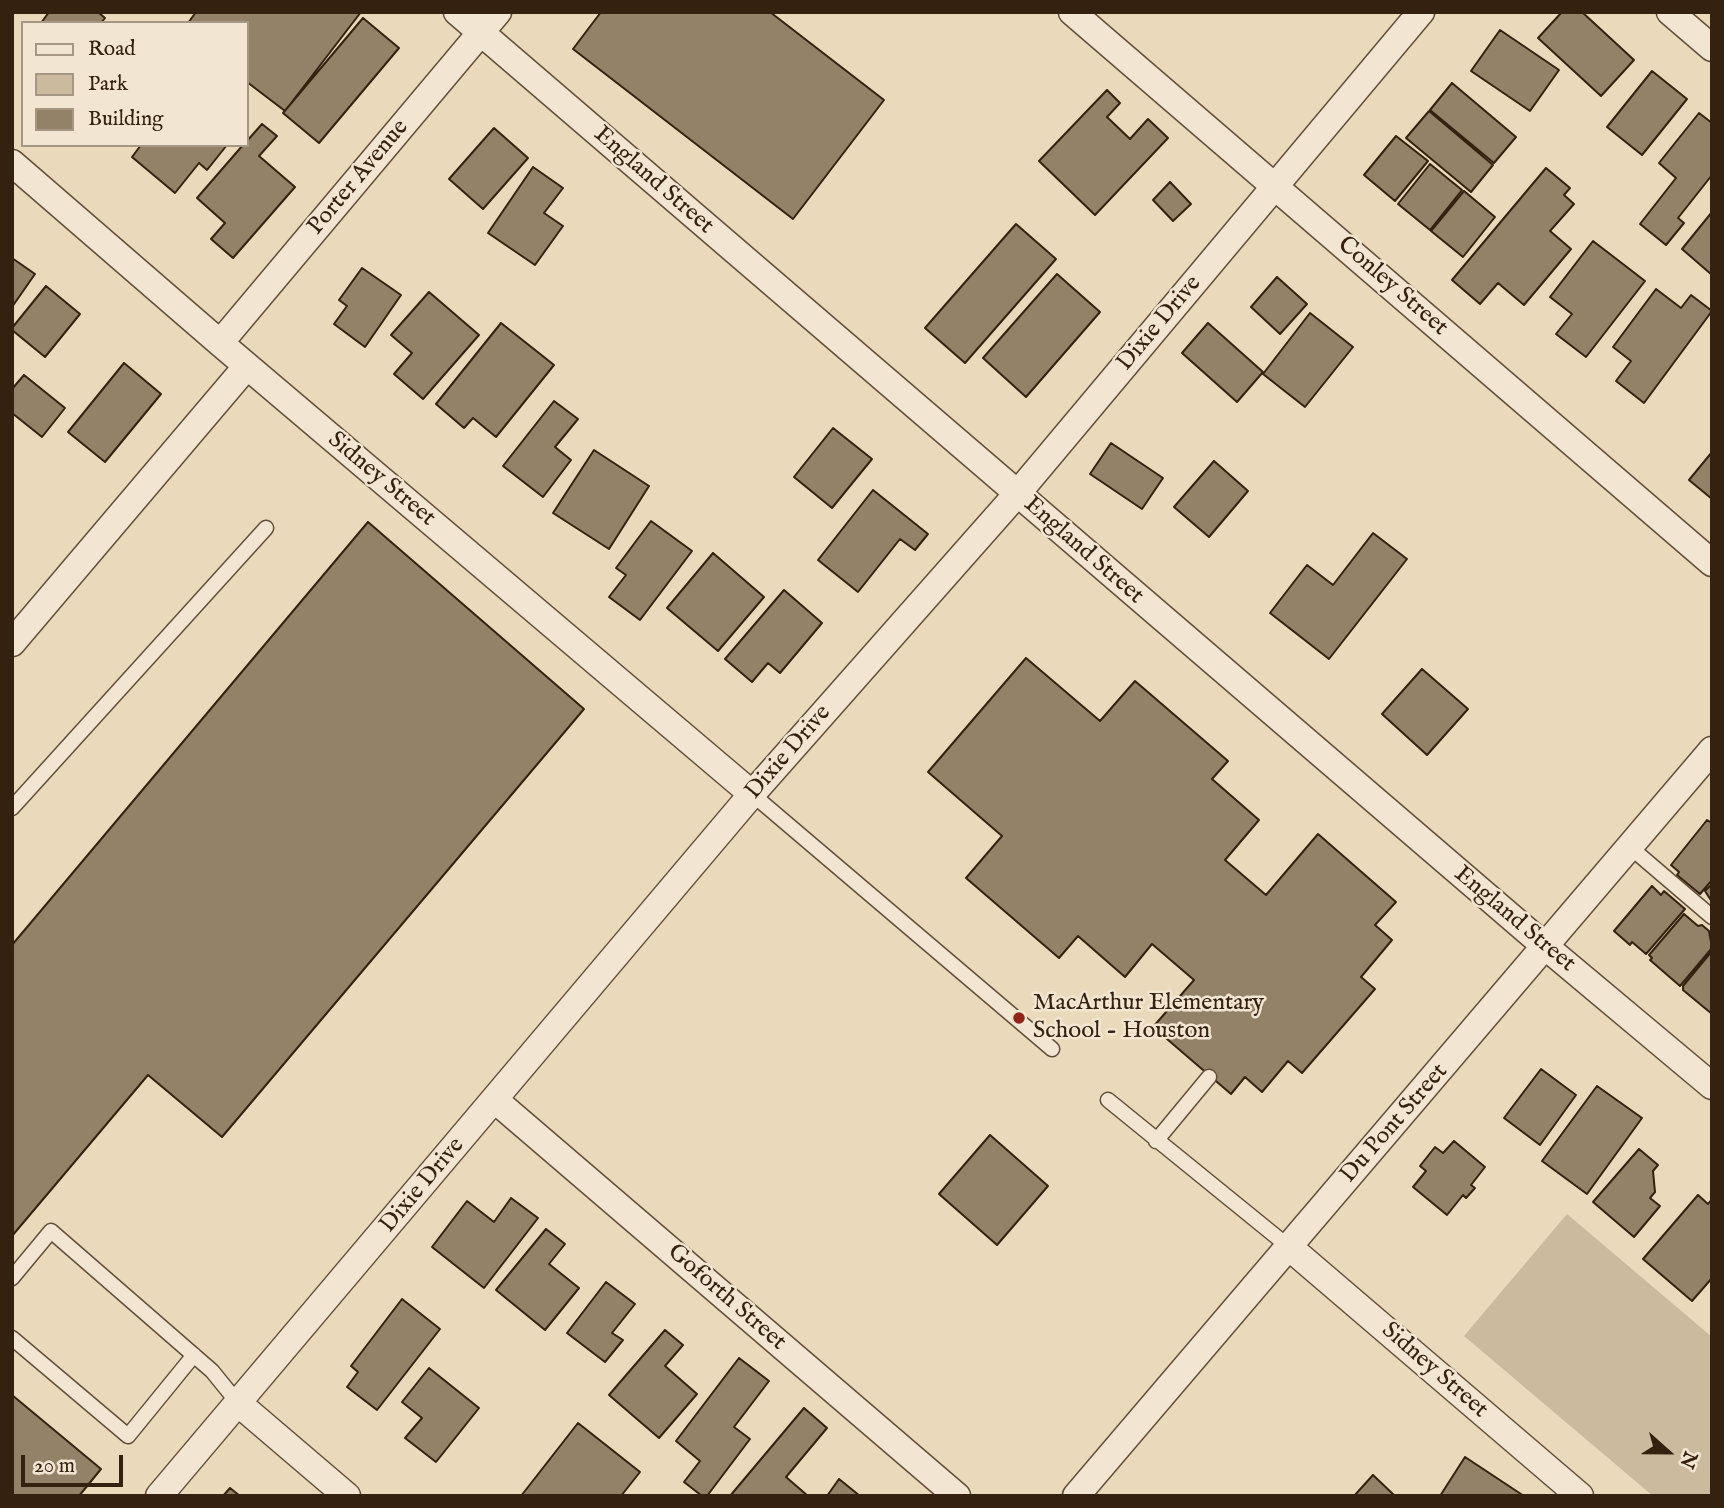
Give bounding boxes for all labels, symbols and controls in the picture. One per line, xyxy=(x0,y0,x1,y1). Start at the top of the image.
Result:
legend xyxy=(21,21,248,147)
text: Road xyxy=(88,36,135,63)
text: Park xyxy=(88,71,128,98)
text: Building xyxy=(88,106,163,133)
street label: Porter Avenue xyxy=(302,114,416,242)
street label: England Street xyxy=(587,121,719,241)
street label: Conley Street xyxy=(1331,231,1453,343)
street label: Dixie Drive xyxy=(1112,270,1208,378)
street label: Sidney Street xyxy=(321,427,441,533)
street label: England Street xyxy=(1017,491,1149,611)
street label: Dixie Drive xyxy=(740,700,838,806)
street label: England Street xyxy=(1447,861,1581,979)
place label: MacArthur Elementary School - Houston xyxy=(1033,990,1264,1046)
marker: MacArthur Elementary School - Houston xyxy=(1011,1010,1027,1026)
street label: Du Pont Street xyxy=(1335,1058,1455,1190)
street label: Dixie Drive xyxy=(375,1132,471,1240)
street label: Goforth Street xyxy=(661,1239,791,1357)
street label: Sidney Street xyxy=(1375,1317,1493,1425)
north arrow xyxy=(1633,1417,1703,1487)
scale bar xyxy=(24,1442,126,1486)
text: N xyxy=(1673,1448,1702,1471)
text: 20 m xyxy=(34,1453,75,1480)

